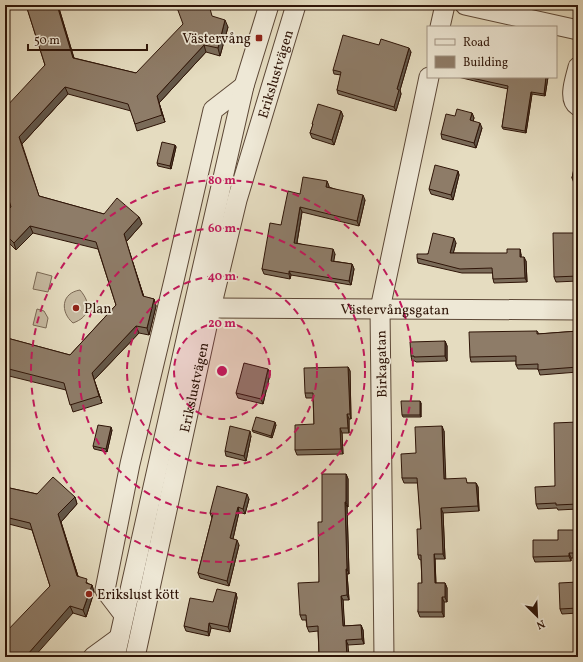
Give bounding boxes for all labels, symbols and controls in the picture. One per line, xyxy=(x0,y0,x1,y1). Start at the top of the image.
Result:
scale bar xyxy=(28,26,147,52)
legend xyxy=(427,26,557,78)
street label: Erikslustvägen xyxy=(254,28,299,121)
place label: Västervång xyxy=(182,30,251,49)
text: 50 m xyxy=(34,33,60,49)
marker: Västervång xyxy=(254,33,264,43)
text: Road xyxy=(463,35,490,51)
text: Building xyxy=(463,55,508,71)
text: 80 m xyxy=(208,173,236,189)
text: 60 m xyxy=(208,221,236,237)
text: 40 m xyxy=(208,269,237,285)
place label: Plan xyxy=(84,300,112,319)
street label: Västervångsgatan xyxy=(340,301,450,320)
marker: Plan xyxy=(71,303,81,313)
text: 20 m xyxy=(208,316,236,332)
street label: Birkagatan xyxy=(372,330,393,398)
street label: Erikslustvägen xyxy=(176,341,214,434)
centre of rings xyxy=(215,364,229,378)
place label: Erikslust kött xyxy=(97,586,180,605)
marker: Erikslust kött xyxy=(84,589,94,599)
north arrow xyxy=(517,596,557,636)
text: N xyxy=(534,615,547,632)

